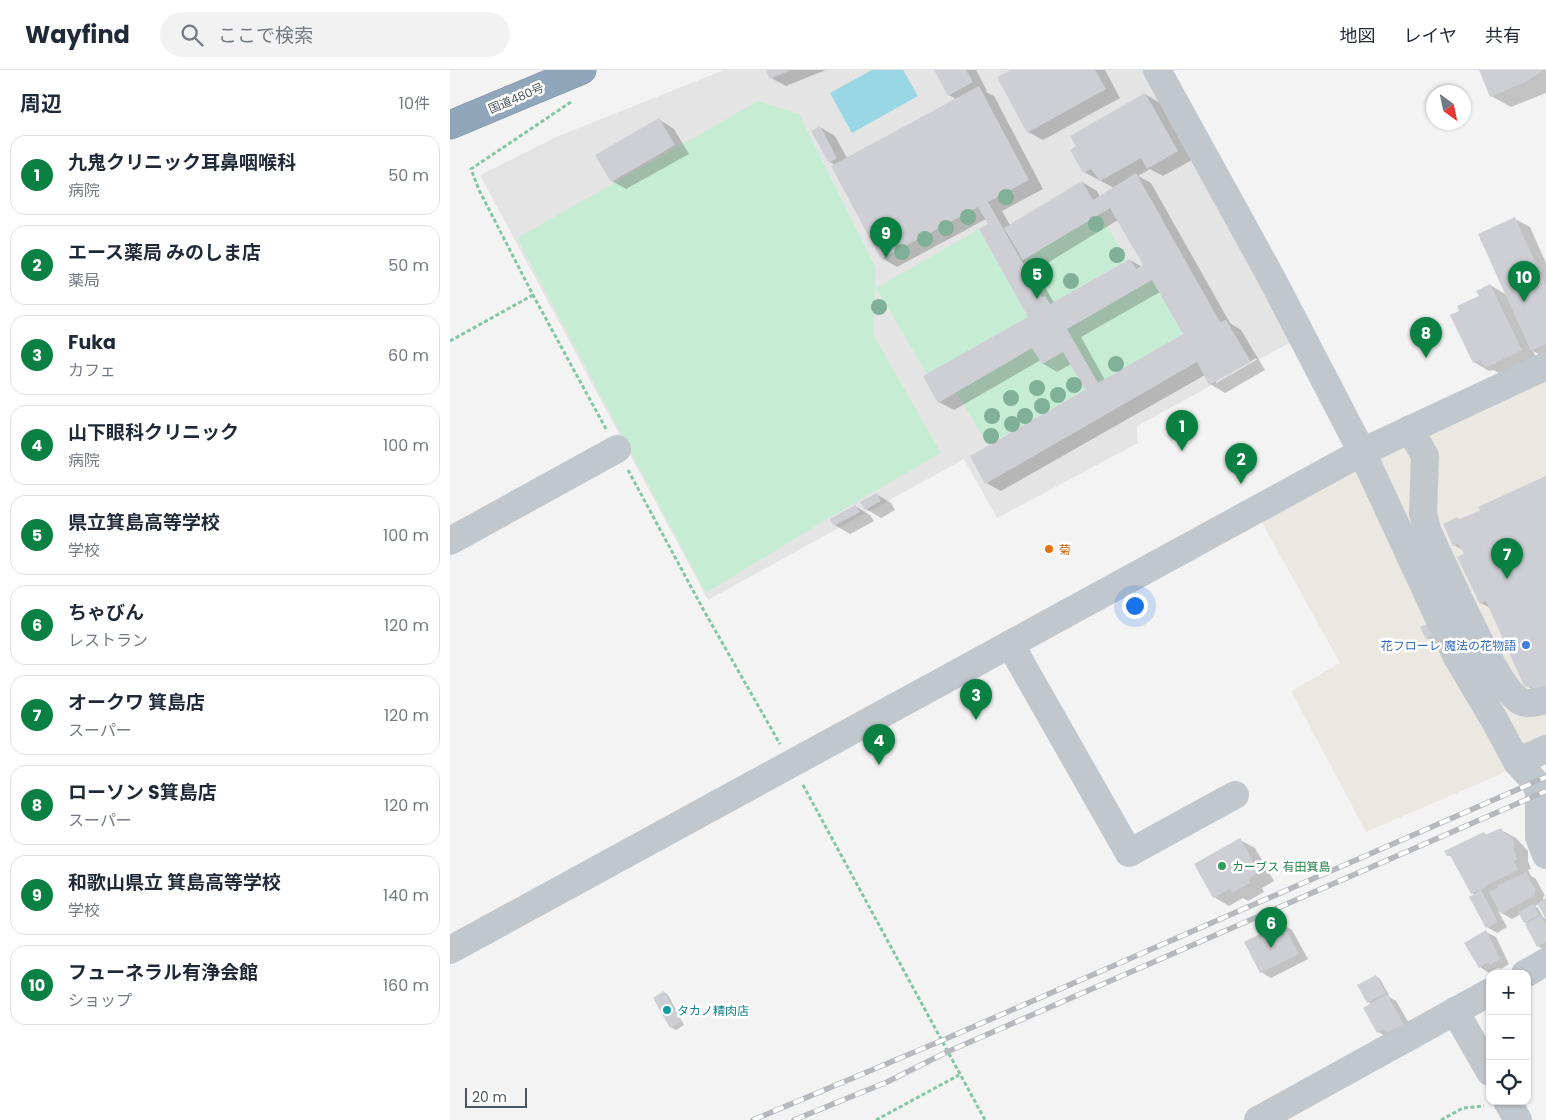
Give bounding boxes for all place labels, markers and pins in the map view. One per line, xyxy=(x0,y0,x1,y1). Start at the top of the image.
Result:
pin: 9 xyxy=(870,217,902,258)
pin: 5 xyxy=(1021,258,1053,299)
pin: 10 xyxy=(1508,261,1540,302)
pin: 8 xyxy=(1410,317,1442,358)
pin: 1 xyxy=(1166,410,1198,451)
pin: 2 xyxy=(1225,443,1257,484)
pin: 7 xyxy=(1491,538,1523,579)
place label: 菊 xyxy=(1059,541,1071,558)
marker: 菊 xyxy=(1043,543,1055,555)
place label: 花フローレ 魔法の花物語 xyxy=(1381,637,1516,654)
marker: 花フローレ 魔法の花物語 xyxy=(1520,639,1532,651)
pin: 3 xyxy=(960,679,992,720)
pin: 4 xyxy=(863,724,895,765)
place label: カーブス 有田箕島 xyxy=(1232,858,1331,875)
marker: カーブス 有田箕島 xyxy=(1216,860,1228,872)
pin: 6 xyxy=(1255,907,1287,948)
place label: タカノ精肉店 xyxy=(677,1002,749,1019)
marker: タカノ精肉店 xyxy=(661,1004,673,1016)

